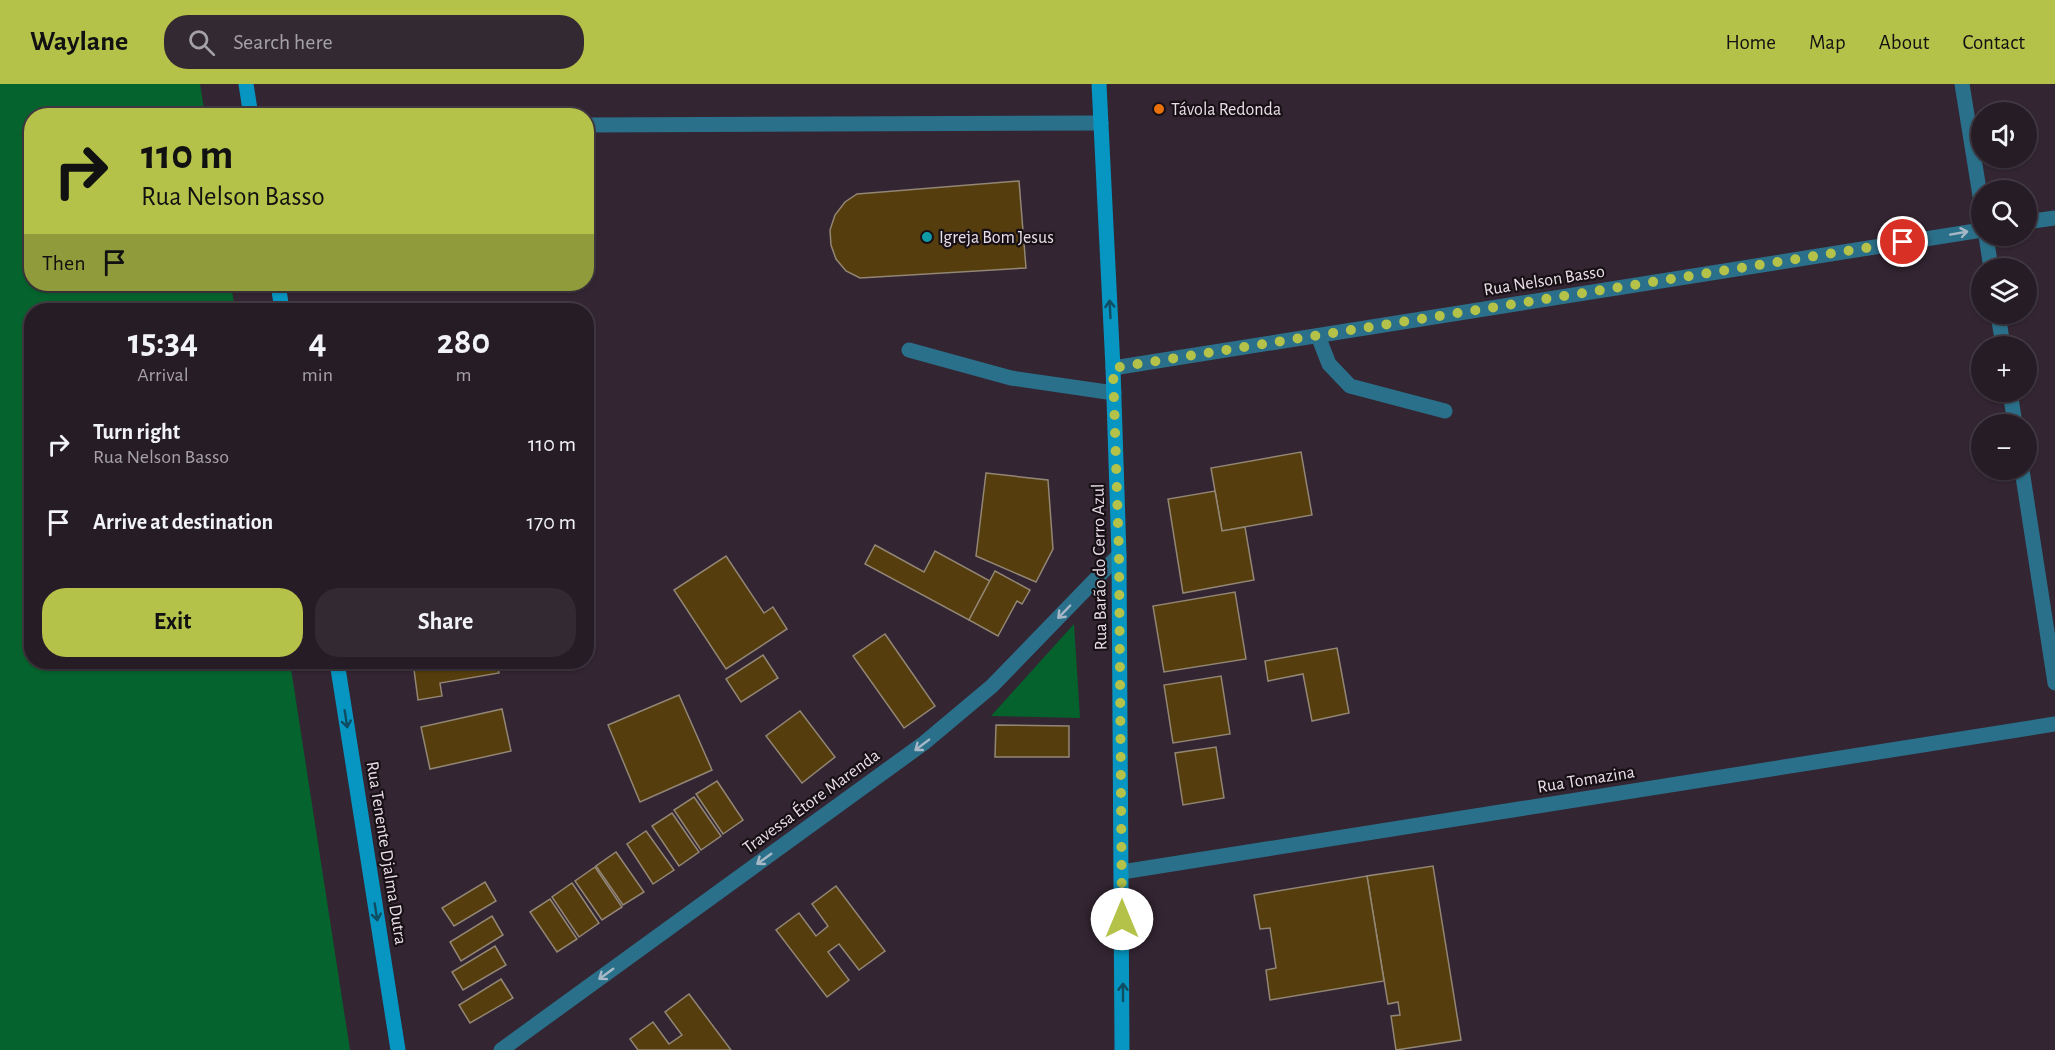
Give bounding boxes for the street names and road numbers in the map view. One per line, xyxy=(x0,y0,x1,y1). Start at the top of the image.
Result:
street label: Rua Nelson Basso xyxy=(1482,262,1606,299)
street label: Rua Barão do Cerro Azul xyxy=(1090,483,1110,651)
street label: Travessa Étore Marenda xyxy=(738,744,883,857)
street label: Rua Tenente Djalma Dutra xyxy=(363,760,409,946)
street label: Rua Tomazina xyxy=(1536,763,1636,797)

